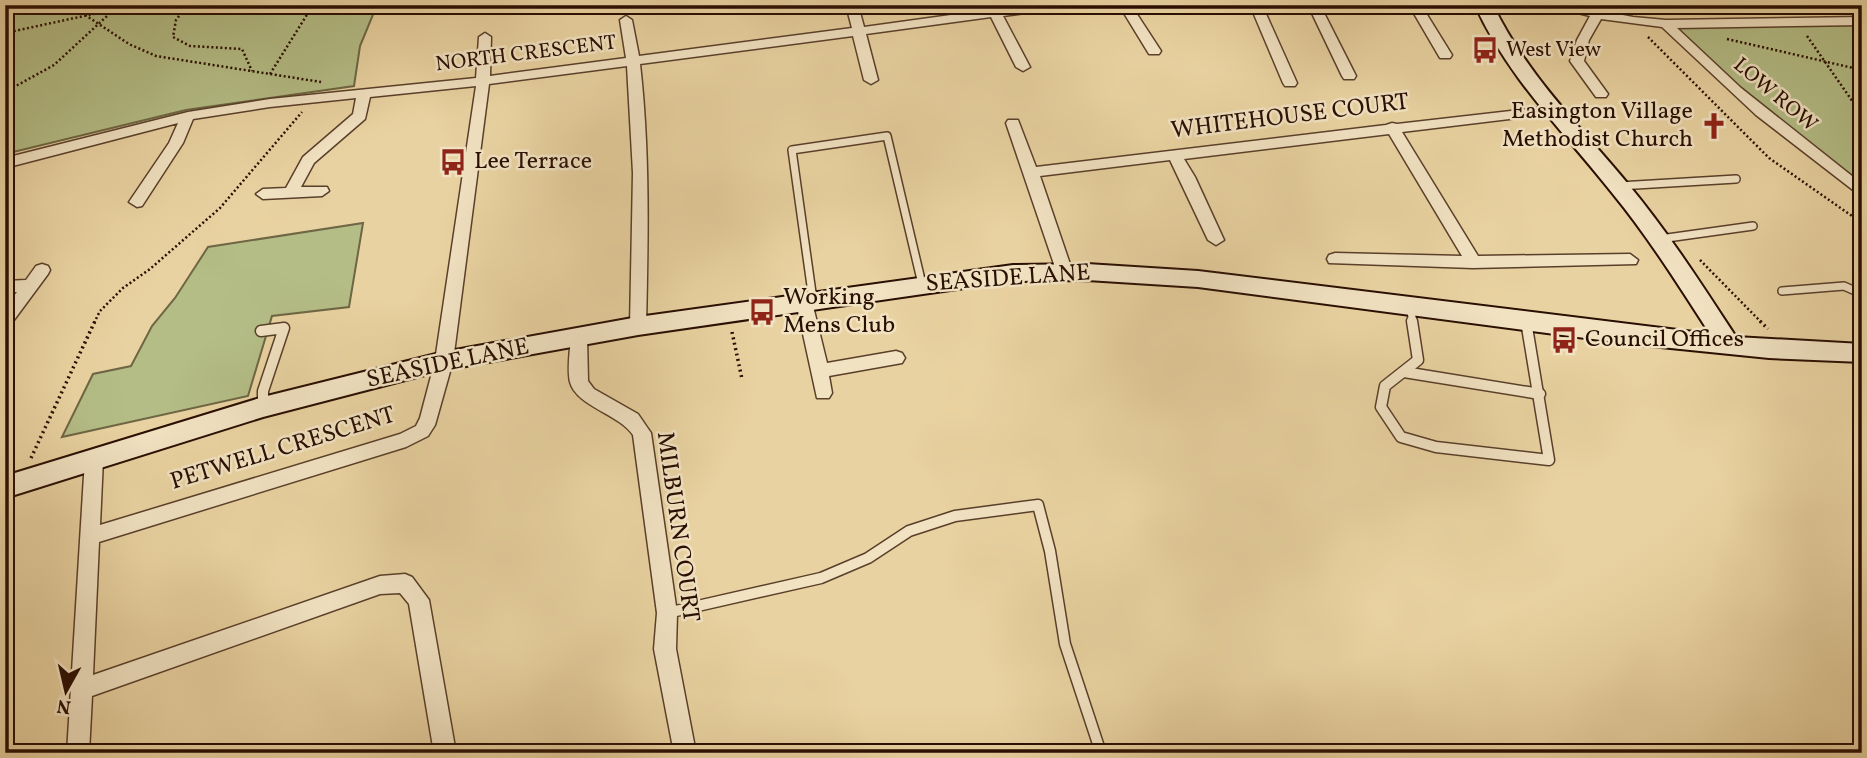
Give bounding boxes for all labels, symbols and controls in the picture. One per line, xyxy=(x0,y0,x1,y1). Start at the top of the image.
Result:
street label: NORTH CRESCENT xyxy=(434,29,618,79)
bus stop icon: West View xyxy=(1470,35,1500,65)
place label: West View xyxy=(1506,36,1601,65)
street label: LOW ROW xyxy=(1727,51,1823,139)
street label: WHITEHOUSE COURT xyxy=(1169,86,1411,148)
place label: Easington Village Methodist Church xyxy=(1502,95,1693,157)
church icon: Easington Village Methodist Church xyxy=(1699,111,1729,141)
place label: Lee Terrace xyxy=(474,145,592,179)
bus stop icon: Lee Terrace xyxy=(438,147,468,177)
street label: SEASIDE LANE xyxy=(924,256,1092,302)
place label: Working Mens Club xyxy=(783,281,895,343)
bus stop icon: Working Mens Club xyxy=(747,297,777,327)
place label: Council Offices xyxy=(1585,323,1744,357)
bus stop icon: Council Offices xyxy=(1549,325,1579,355)
street label: SEASIDE LANE xyxy=(364,330,532,398)
street label: PETWELL CRESCENT xyxy=(166,399,400,499)
street label: MILBURN COURT xyxy=(647,429,707,625)
north arrow xyxy=(32,656,102,726)
text: N xyxy=(55,692,73,720)

